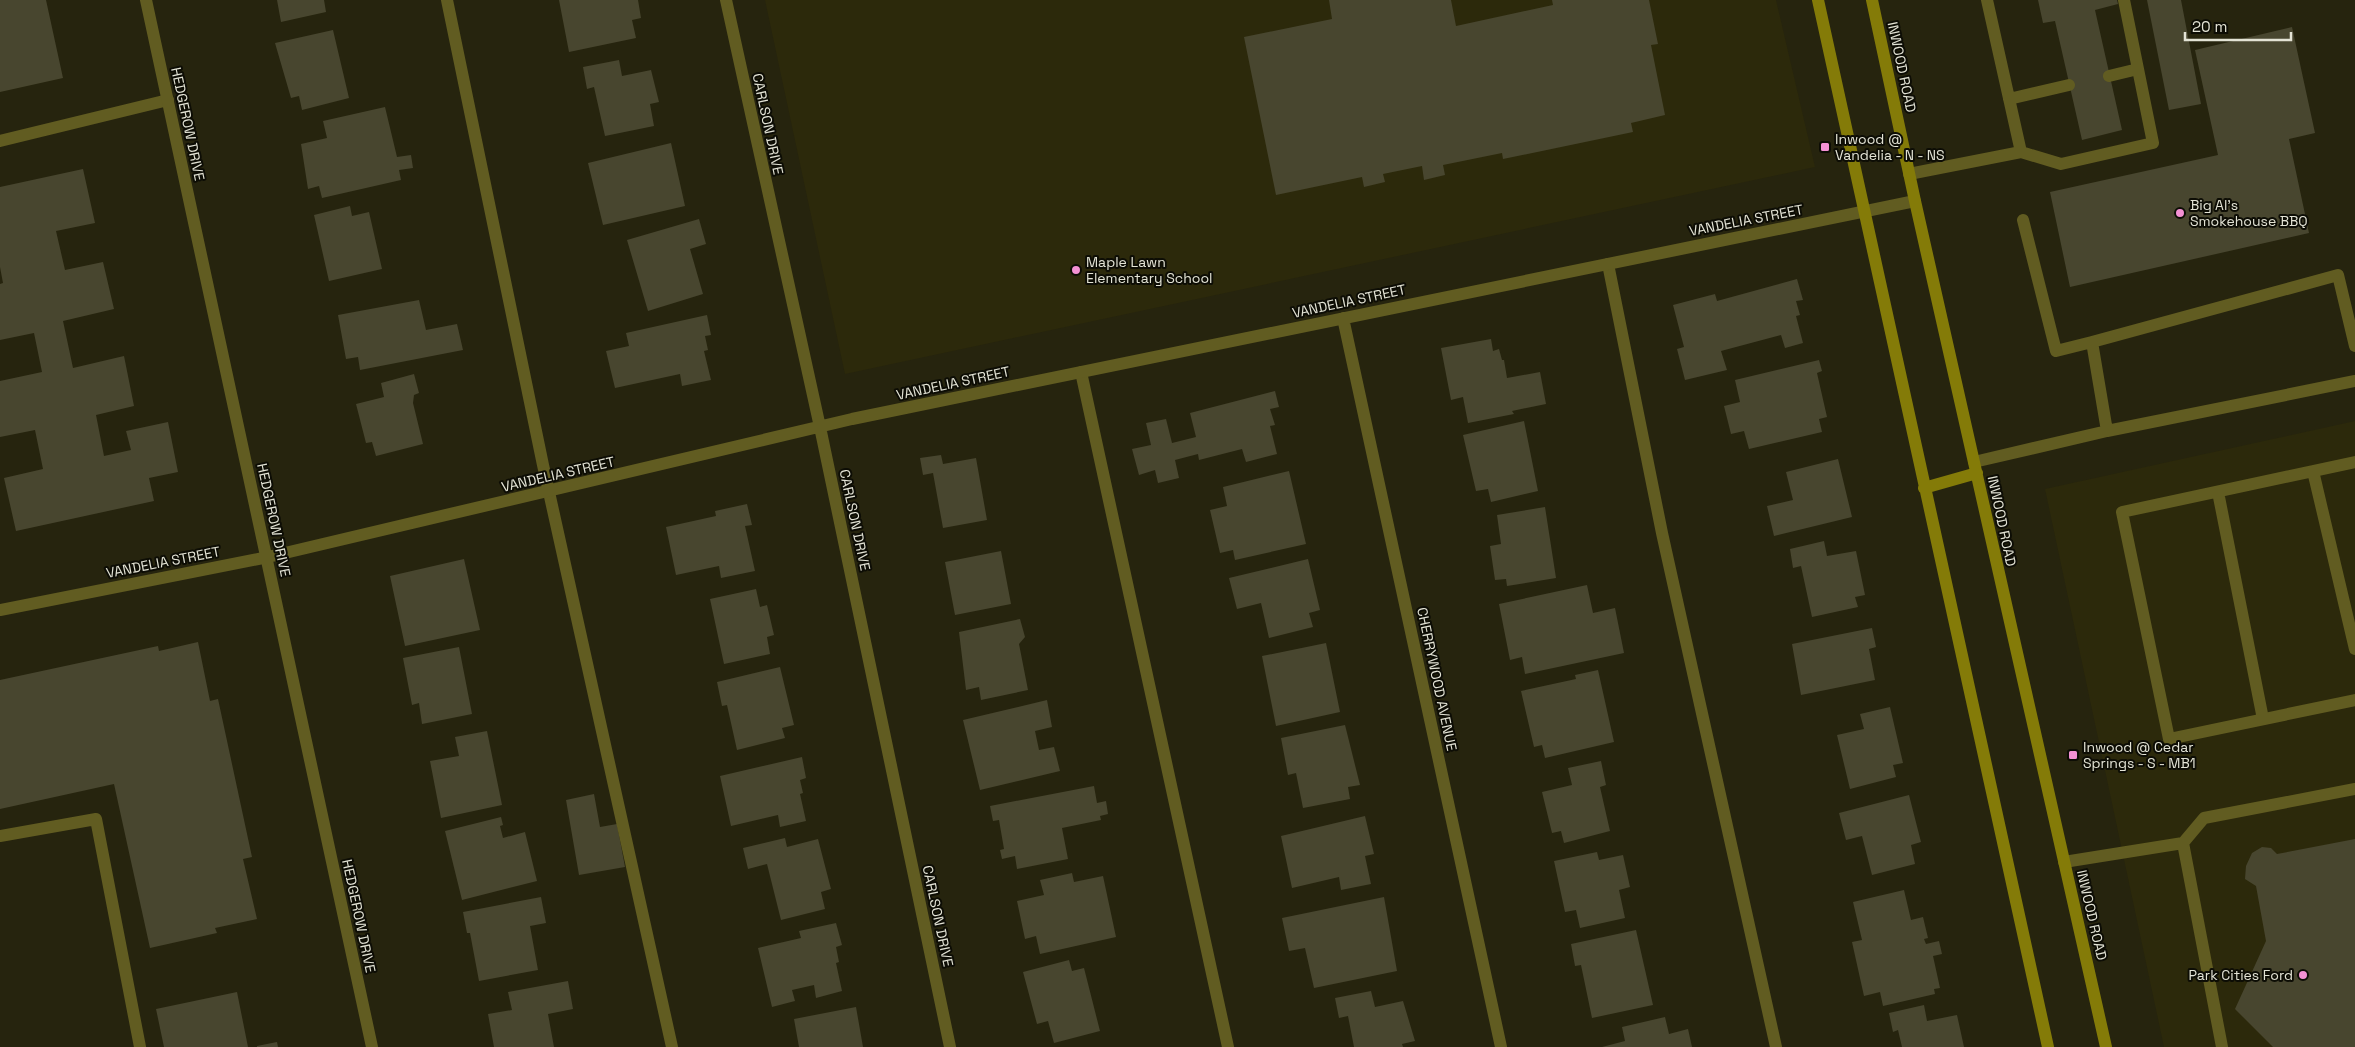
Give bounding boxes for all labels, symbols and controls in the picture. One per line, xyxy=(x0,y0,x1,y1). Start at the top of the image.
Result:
scale bar xyxy=(2185,10,2291,42)
text: 20 m xyxy=(2192,17,2227,36)
street label: INWOOD ROAD xyxy=(1884,20,1920,114)
street label: HEDGEROW DRIVE xyxy=(167,66,209,182)
street label: CARLSON DRIVE xyxy=(748,72,788,176)
place label: Inwood @ Vandelia - N - NS xyxy=(1835,130,1945,164)
marker: Inwood @ Vandelia - N - NS xyxy=(1819,141,1831,153)
place label: Big Al's Smokehouse BBQ xyxy=(2190,196,2308,230)
street label: VANDELIA STREET xyxy=(1687,200,1805,240)
marker: Big Al's Smokehouse BBQ xyxy=(2174,207,2186,219)
place label: Maple Lawn Elementary School xyxy=(1086,253,1212,287)
marker: Maple Lawn Elementary School xyxy=(1070,264,1082,276)
street label: VANDELIA STREET xyxy=(1291,280,1407,322)
street label: VANDELIA STREET xyxy=(895,362,1011,404)
street label: VANDELIA STREET xyxy=(500,452,616,496)
street label: HEDGEROW DRIVE xyxy=(253,462,295,578)
street label: CARLSON DRIVE xyxy=(835,468,875,572)
street label: INWOOD ROAD xyxy=(1984,474,2020,568)
street label: VANDELIA STREET xyxy=(104,542,222,582)
street label: CHERRYWOOD AVENUE xyxy=(1413,606,1461,753)
place label: Inwood @ Cedar Springs - S - MB1 xyxy=(2083,738,2196,772)
marker: Inwood @ Cedar Springs - S - MB1 xyxy=(2067,749,2079,761)
street label: HEDGEROW DRIVE xyxy=(338,858,380,974)
street label: CARLSON DRIVE xyxy=(918,864,958,968)
street label: INWOOD ROAD xyxy=(2073,868,2111,962)
place label: Park Cities Ford xyxy=(2189,966,2293,984)
marker: Park Cities Ford xyxy=(2297,969,2309,981)

